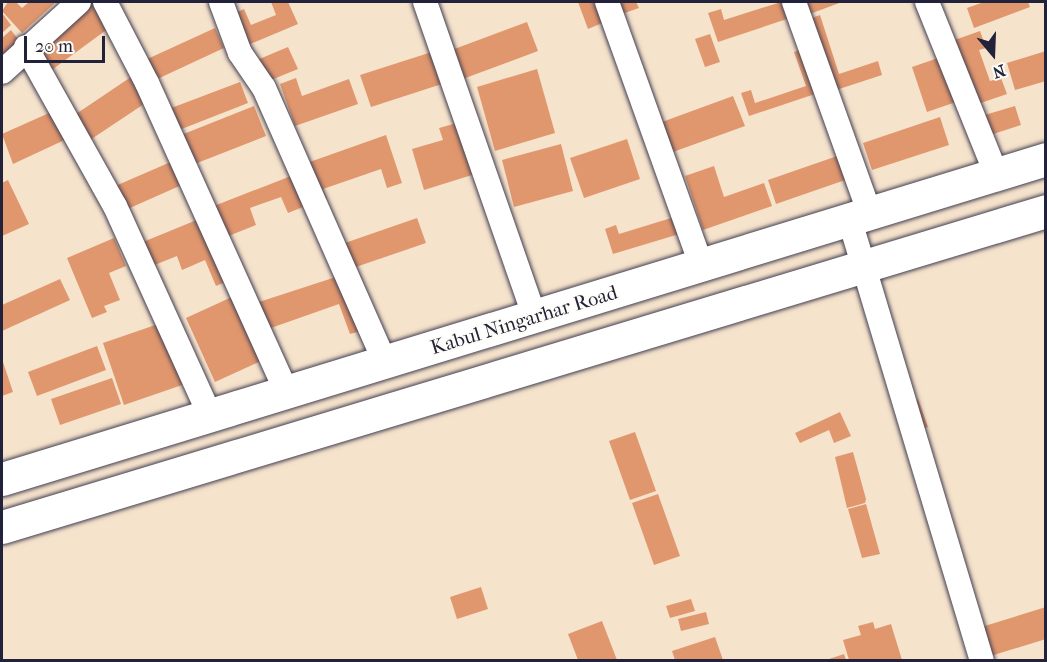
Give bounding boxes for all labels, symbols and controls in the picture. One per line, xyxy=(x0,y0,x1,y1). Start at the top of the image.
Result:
scale bar xyxy=(27,24,108,62)
north arrow xyxy=(963,24,1023,84)
text: 20 m xyxy=(35,36,73,57)
text: N xyxy=(990,61,1008,82)
street label: Kabul Ningarhar Road xyxy=(428,280,620,360)

